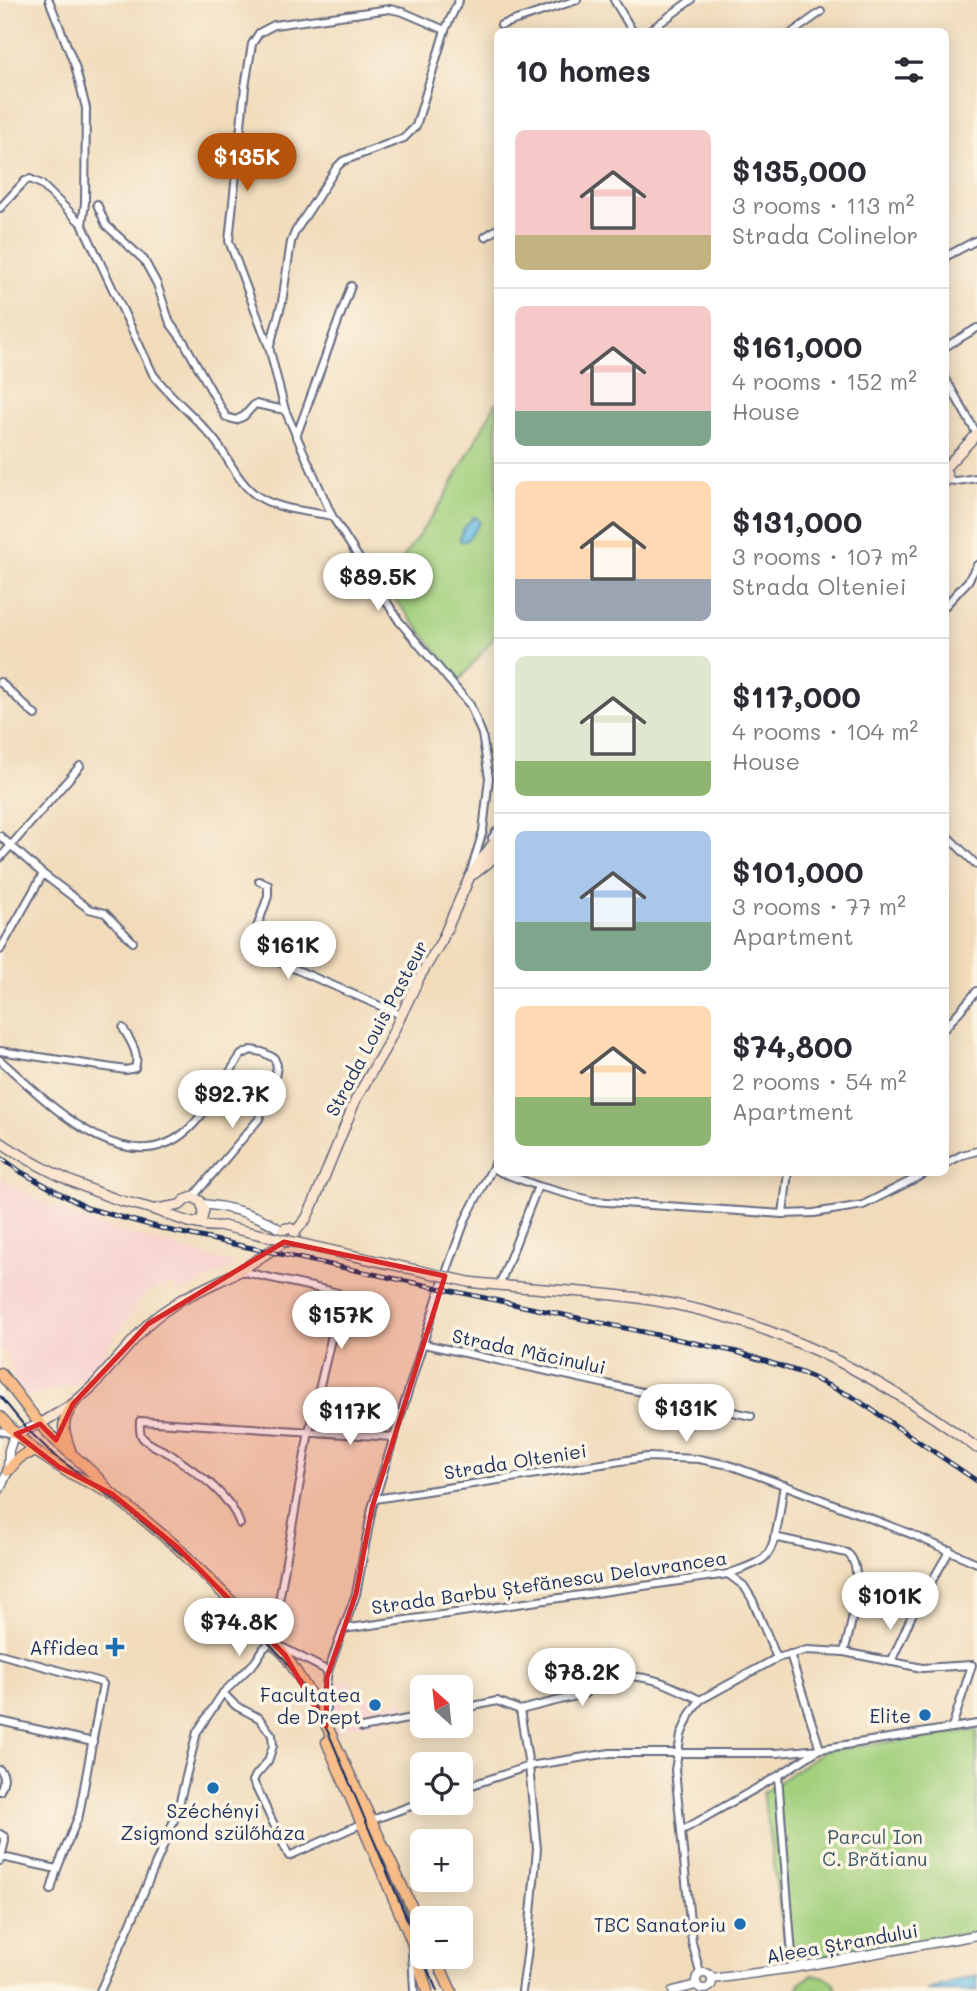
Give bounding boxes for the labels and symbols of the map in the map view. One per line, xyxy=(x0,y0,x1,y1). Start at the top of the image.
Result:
pin: $135K xyxy=(198,134,296,193)
pin: $89.5K xyxy=(321,554,435,613)
pin: $161K xyxy=(239,922,337,981)
street label: Strada Louis Pasteur xyxy=(319,936,433,1120)
pin: $92.7K xyxy=(175,1070,289,1130)
pin: $157K xyxy=(292,1292,390,1351)
street label: Strada Măcinului xyxy=(450,1323,608,1379)
pin: $131K xyxy=(637,1384,735,1444)
pin: $117K xyxy=(301,1388,399,1447)
street label: Strada Olteniei xyxy=(442,1437,588,1485)
street label: Strada Barbu Ștefănescu Delavrancea xyxy=(370,1545,729,1620)
pin: $101K xyxy=(841,1572,939,1632)
pin: $74.8K xyxy=(182,1598,296,1658)
place label: Affidea xyxy=(30,1635,99,1660)
marker: Affidea xyxy=(105,1637,125,1657)
pin: $78.2K xyxy=(525,1648,639,1708)
north arrow xyxy=(410,1675,472,1738)
place label: Facultatea de Drept xyxy=(260,1682,361,1729)
marker: Facultatea de Drept xyxy=(367,1697,383,1713)
place label: Elite xyxy=(869,1703,911,1728)
marker: Elite xyxy=(917,1707,933,1723)
marker: Széchényi Zsigmond szülőháza xyxy=(205,1780,221,1796)
place label: Széchényi Zsigmond szülőháza xyxy=(120,1798,306,1845)
park label: Parcul Ion C. Brătianu xyxy=(822,1824,928,1871)
place label: TBC Sanatoriu xyxy=(594,1912,726,1937)
marker: TBC Sanatoriu xyxy=(732,1916,748,1932)
street label: Aleea Ștrandului xyxy=(764,1917,920,1970)

